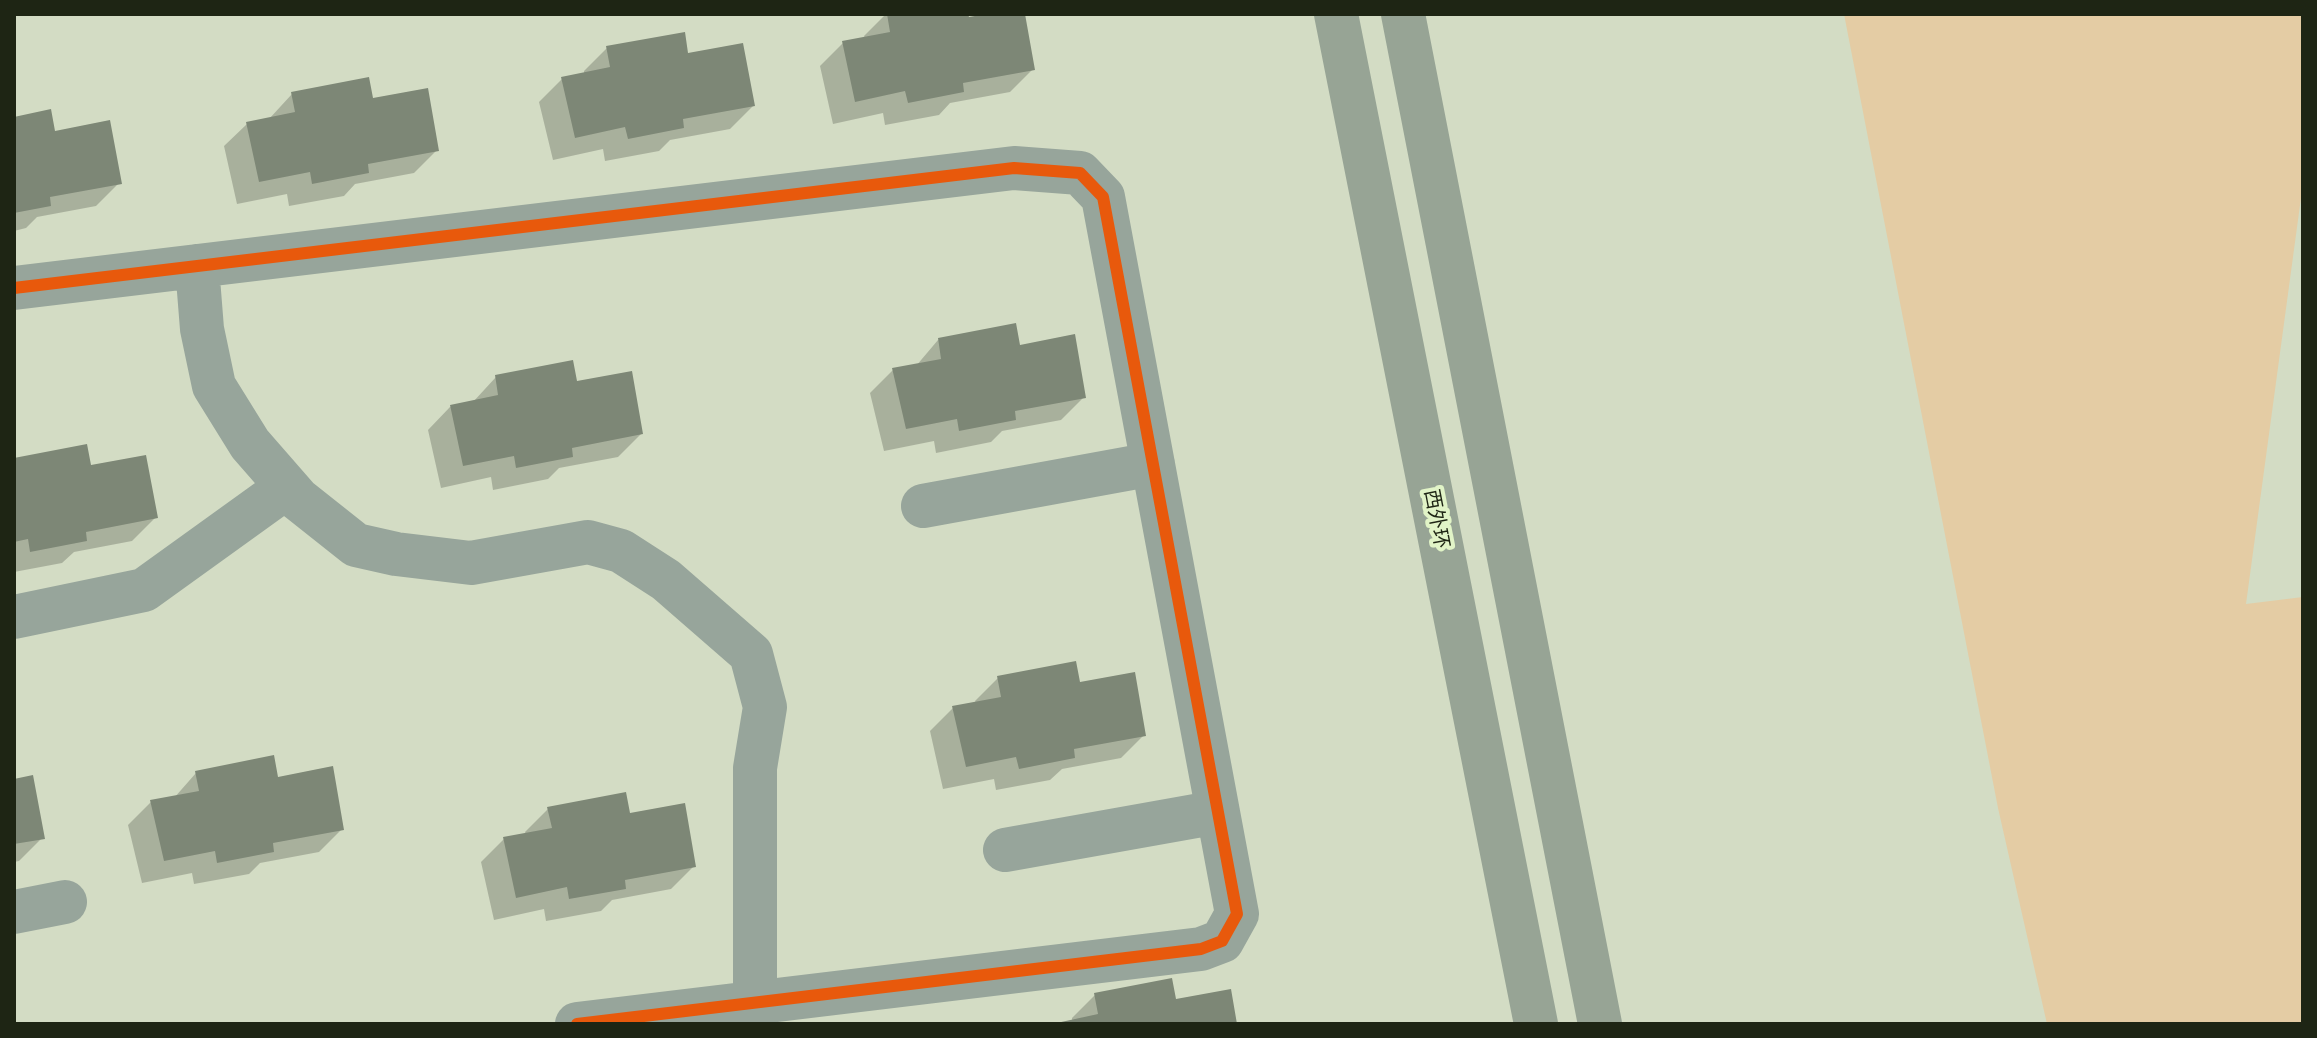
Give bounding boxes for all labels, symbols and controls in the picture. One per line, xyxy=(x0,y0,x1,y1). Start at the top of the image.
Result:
street label: 西外环 xyxy=(1418,487,1454,551)

